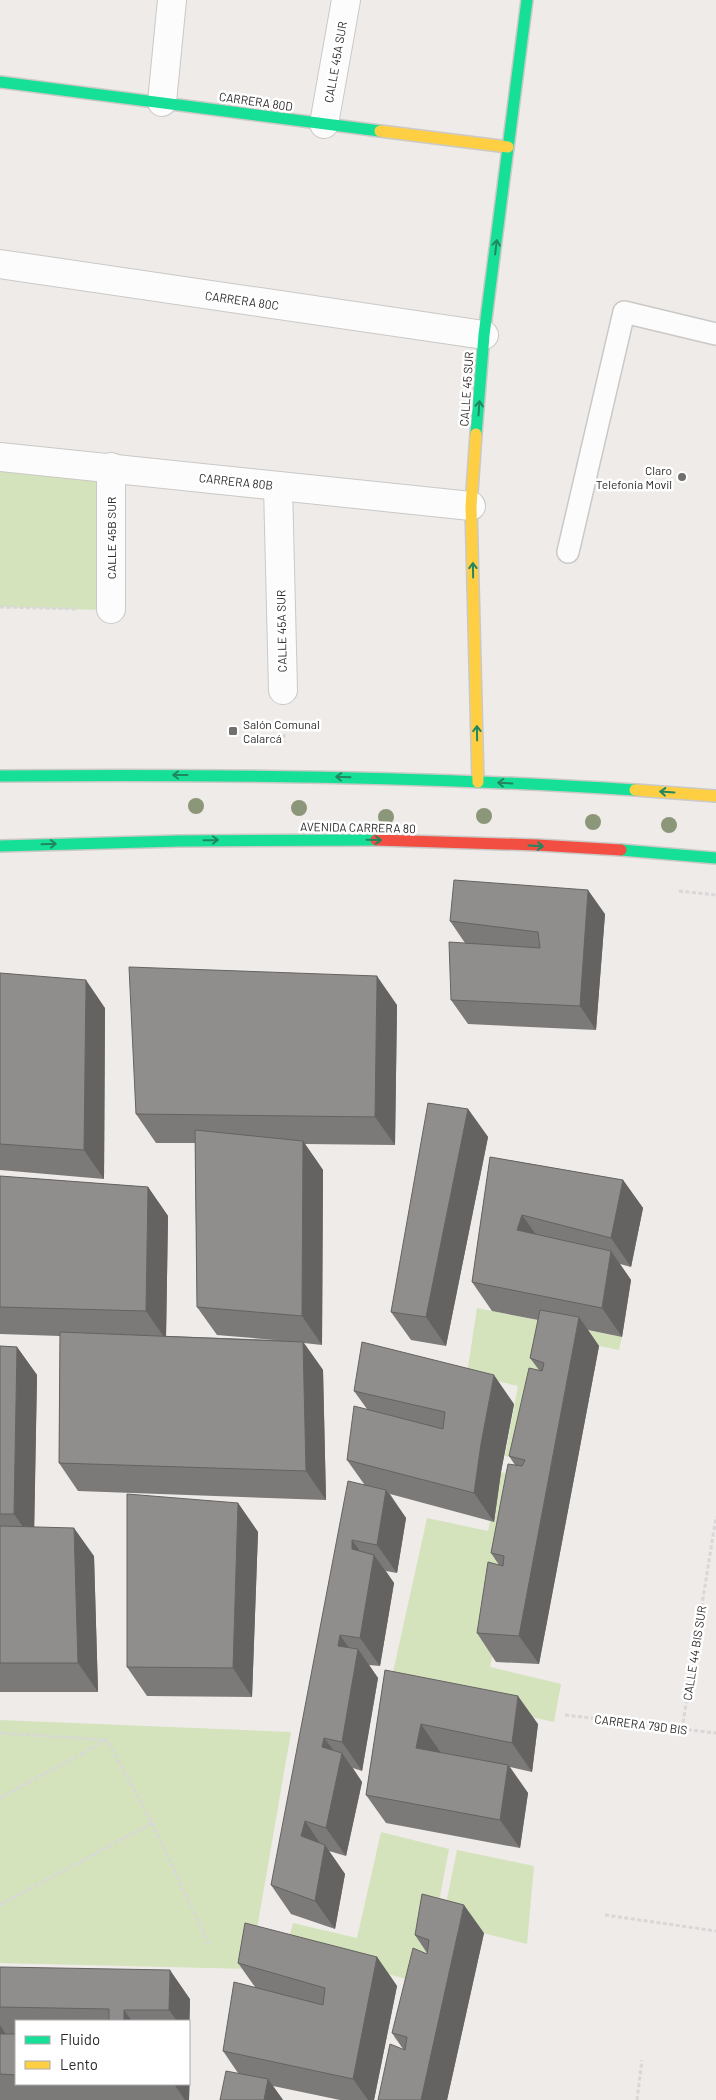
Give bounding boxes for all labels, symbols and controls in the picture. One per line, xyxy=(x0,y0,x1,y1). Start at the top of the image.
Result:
street label: CALLE 45A SUR xyxy=(321,20,349,104)
street label: CARRERA 80D xyxy=(218,89,294,113)
one-way arrow xyxy=(491,239,501,255)
street label: CARRERA 80C xyxy=(204,288,280,312)
street label: CALLE 45 SUR xyxy=(456,351,476,427)
one-way arrow xyxy=(474,401,483,417)
place label: Claro Telefonia Movil xyxy=(596,463,672,491)
street label: CARRERA 80B xyxy=(198,470,274,492)
marker: Claro Telefonia Movil xyxy=(676,471,688,483)
street label: CALLE 45B SUR xyxy=(104,497,118,579)
one-way arrow xyxy=(468,563,477,579)
street label: CALLE 45A SUR xyxy=(273,590,289,672)
place label: Salón Comunal Calarcá xyxy=(243,717,320,745)
marker: Salón Comunal Calarcá xyxy=(227,725,239,737)
one-way arrow xyxy=(472,725,481,741)
one-way arrow xyxy=(173,770,189,780)
one-way arrow xyxy=(335,773,351,782)
one-way arrow xyxy=(497,778,514,788)
one-way arrow xyxy=(660,788,676,797)
street label: AVENIDA CARRERA 80 xyxy=(300,819,416,835)
one-way arrow xyxy=(203,835,219,844)
one-way arrow xyxy=(365,835,381,845)
one-way arrow xyxy=(40,839,56,848)
one-way arrow xyxy=(528,841,544,850)
street label: CALLE 44 BIS SUR xyxy=(680,1605,708,1701)
street label: CARRERA 79D BIS xyxy=(594,1711,688,1737)
legend xyxy=(15,2020,190,2085)
text: Fluido xyxy=(60,2030,100,2048)
text: Lento xyxy=(60,2055,98,2073)

